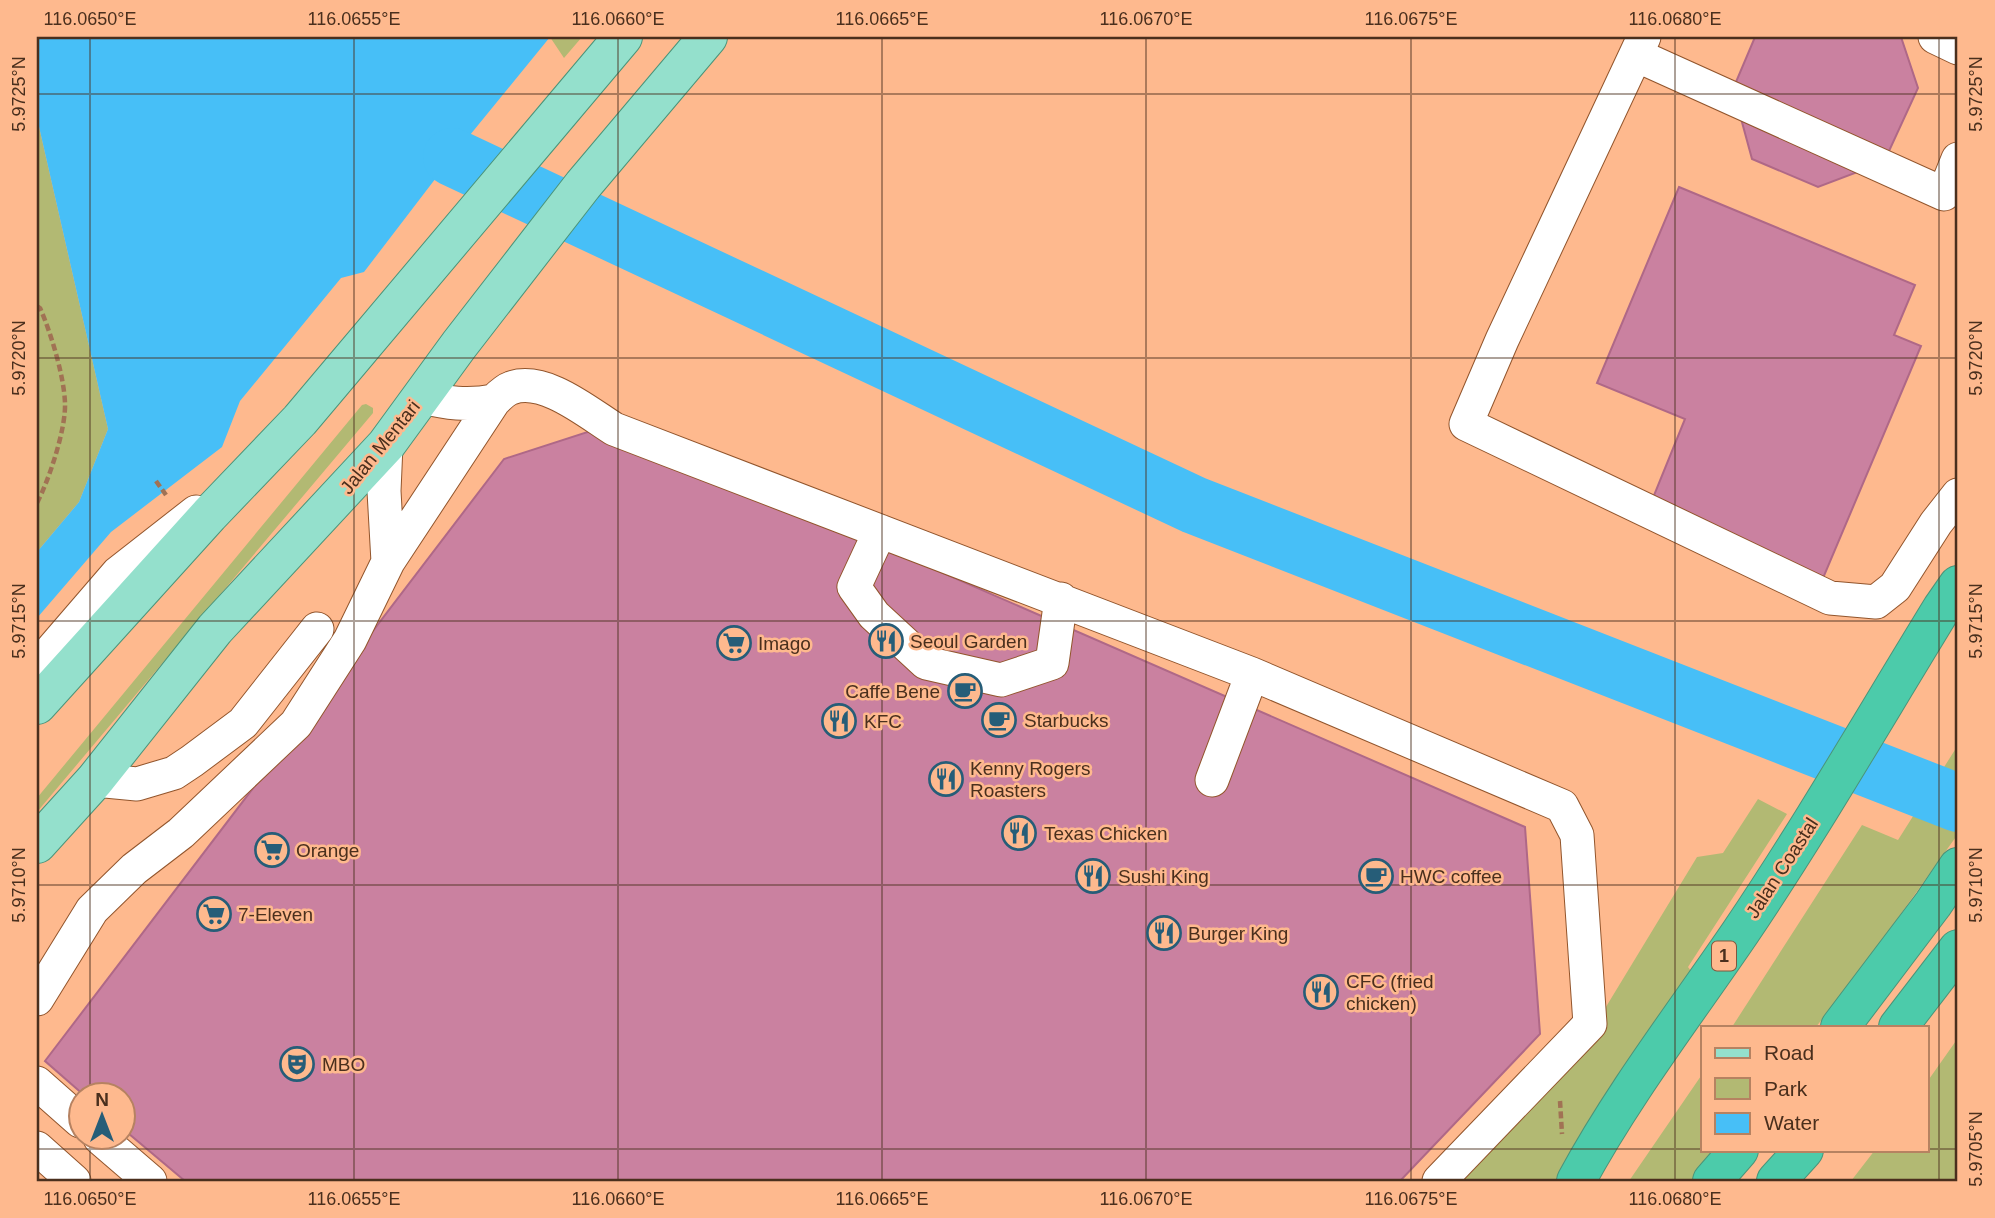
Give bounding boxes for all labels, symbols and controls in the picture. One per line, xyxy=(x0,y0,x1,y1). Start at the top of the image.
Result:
text: 116.0650°E xyxy=(44,9,136,29)
text: 116.0655°E xyxy=(308,9,400,29)
text: 116.0660°E xyxy=(572,9,664,29)
text: 116.0665°E xyxy=(836,9,928,29)
text: 116.0670°E xyxy=(1100,9,1192,29)
text: 116.0675°E xyxy=(1365,9,1457,29)
text: 116.0680°E xyxy=(1629,9,1721,29)
text: 5.9725°N xyxy=(9,56,29,132)
text: 5.9725°N xyxy=(1966,56,1986,132)
text: 5.9720°N xyxy=(9,320,29,396)
text: 5.9720°N xyxy=(1966,320,1986,396)
street label: Jalan Mentari xyxy=(336,396,424,498)
text: 5.9715°N xyxy=(9,583,29,659)
text: 5.9715°N xyxy=(1966,583,1986,659)
restaurant icon: Seoul Garden xyxy=(867,622,905,660)
supermarket icon: Imago xyxy=(715,624,753,662)
place label: Seoul Garden xyxy=(910,631,1027,652)
place label: Imago xyxy=(758,633,811,654)
cafe icon: Caffe Bene xyxy=(946,672,984,710)
place label: Caffe Bene xyxy=(845,681,940,702)
cafe icon: Starbucks xyxy=(980,701,1018,739)
restaurant icon: KFC xyxy=(820,702,858,740)
place label: Starbucks xyxy=(1024,710,1108,731)
place label: KFC xyxy=(864,711,902,732)
place label: Kenny Rogers Roasters xyxy=(970,758,1090,801)
restaurant icon: Kenny Rogers Roasters xyxy=(927,760,965,798)
restaurant icon: Texas Chicken xyxy=(1000,814,1038,852)
street label: Jalan Coastal xyxy=(1742,814,1822,922)
place label: Texas Chicken xyxy=(1044,823,1168,844)
supermarket icon: Orange xyxy=(253,831,291,869)
place label: Orange xyxy=(296,840,359,861)
text: 5.9710°N xyxy=(9,847,29,923)
text: 5.9710°N xyxy=(1966,847,1986,923)
restaurant icon: Sushi King xyxy=(1074,857,1112,895)
cafe icon: HWC coffee xyxy=(1357,857,1395,895)
place label: Sushi King xyxy=(1118,866,1209,887)
place label: HWC coffee xyxy=(1400,866,1502,887)
supermarket icon: 7-Eleven xyxy=(195,895,233,933)
place label: 7-Eleven xyxy=(238,904,313,925)
restaurant icon: Burger King xyxy=(1145,914,1183,952)
place label: Burger King xyxy=(1188,923,1288,944)
road number: 1 xyxy=(1712,942,1736,971)
place label: CFC (fried chicken) xyxy=(1346,971,1434,1014)
restaurant icon: CFC (fried chicken) xyxy=(1302,973,1340,1011)
legend xyxy=(1701,1026,1928,1152)
text: Road xyxy=(1764,1041,1814,1064)
theatre icon: MBO xyxy=(278,1045,316,1083)
place label: MBO xyxy=(322,1054,365,1075)
text: Park xyxy=(1764,1077,1808,1100)
north arrow xyxy=(66,1082,136,1152)
text: N xyxy=(95,1089,109,1110)
text: Water xyxy=(1764,1111,1819,1134)
text: 5.9705°N xyxy=(1966,1111,1986,1187)
text: 116.0650°E xyxy=(44,1189,136,1209)
text: 116.0655°E xyxy=(308,1189,400,1209)
text: 116.0660°E xyxy=(572,1189,664,1209)
text: 116.0665°E xyxy=(836,1189,928,1209)
text: 116.0670°E xyxy=(1100,1189,1192,1209)
text: 116.0675°E xyxy=(1365,1189,1457,1209)
text: 116.0680°E xyxy=(1629,1189,1721,1209)

